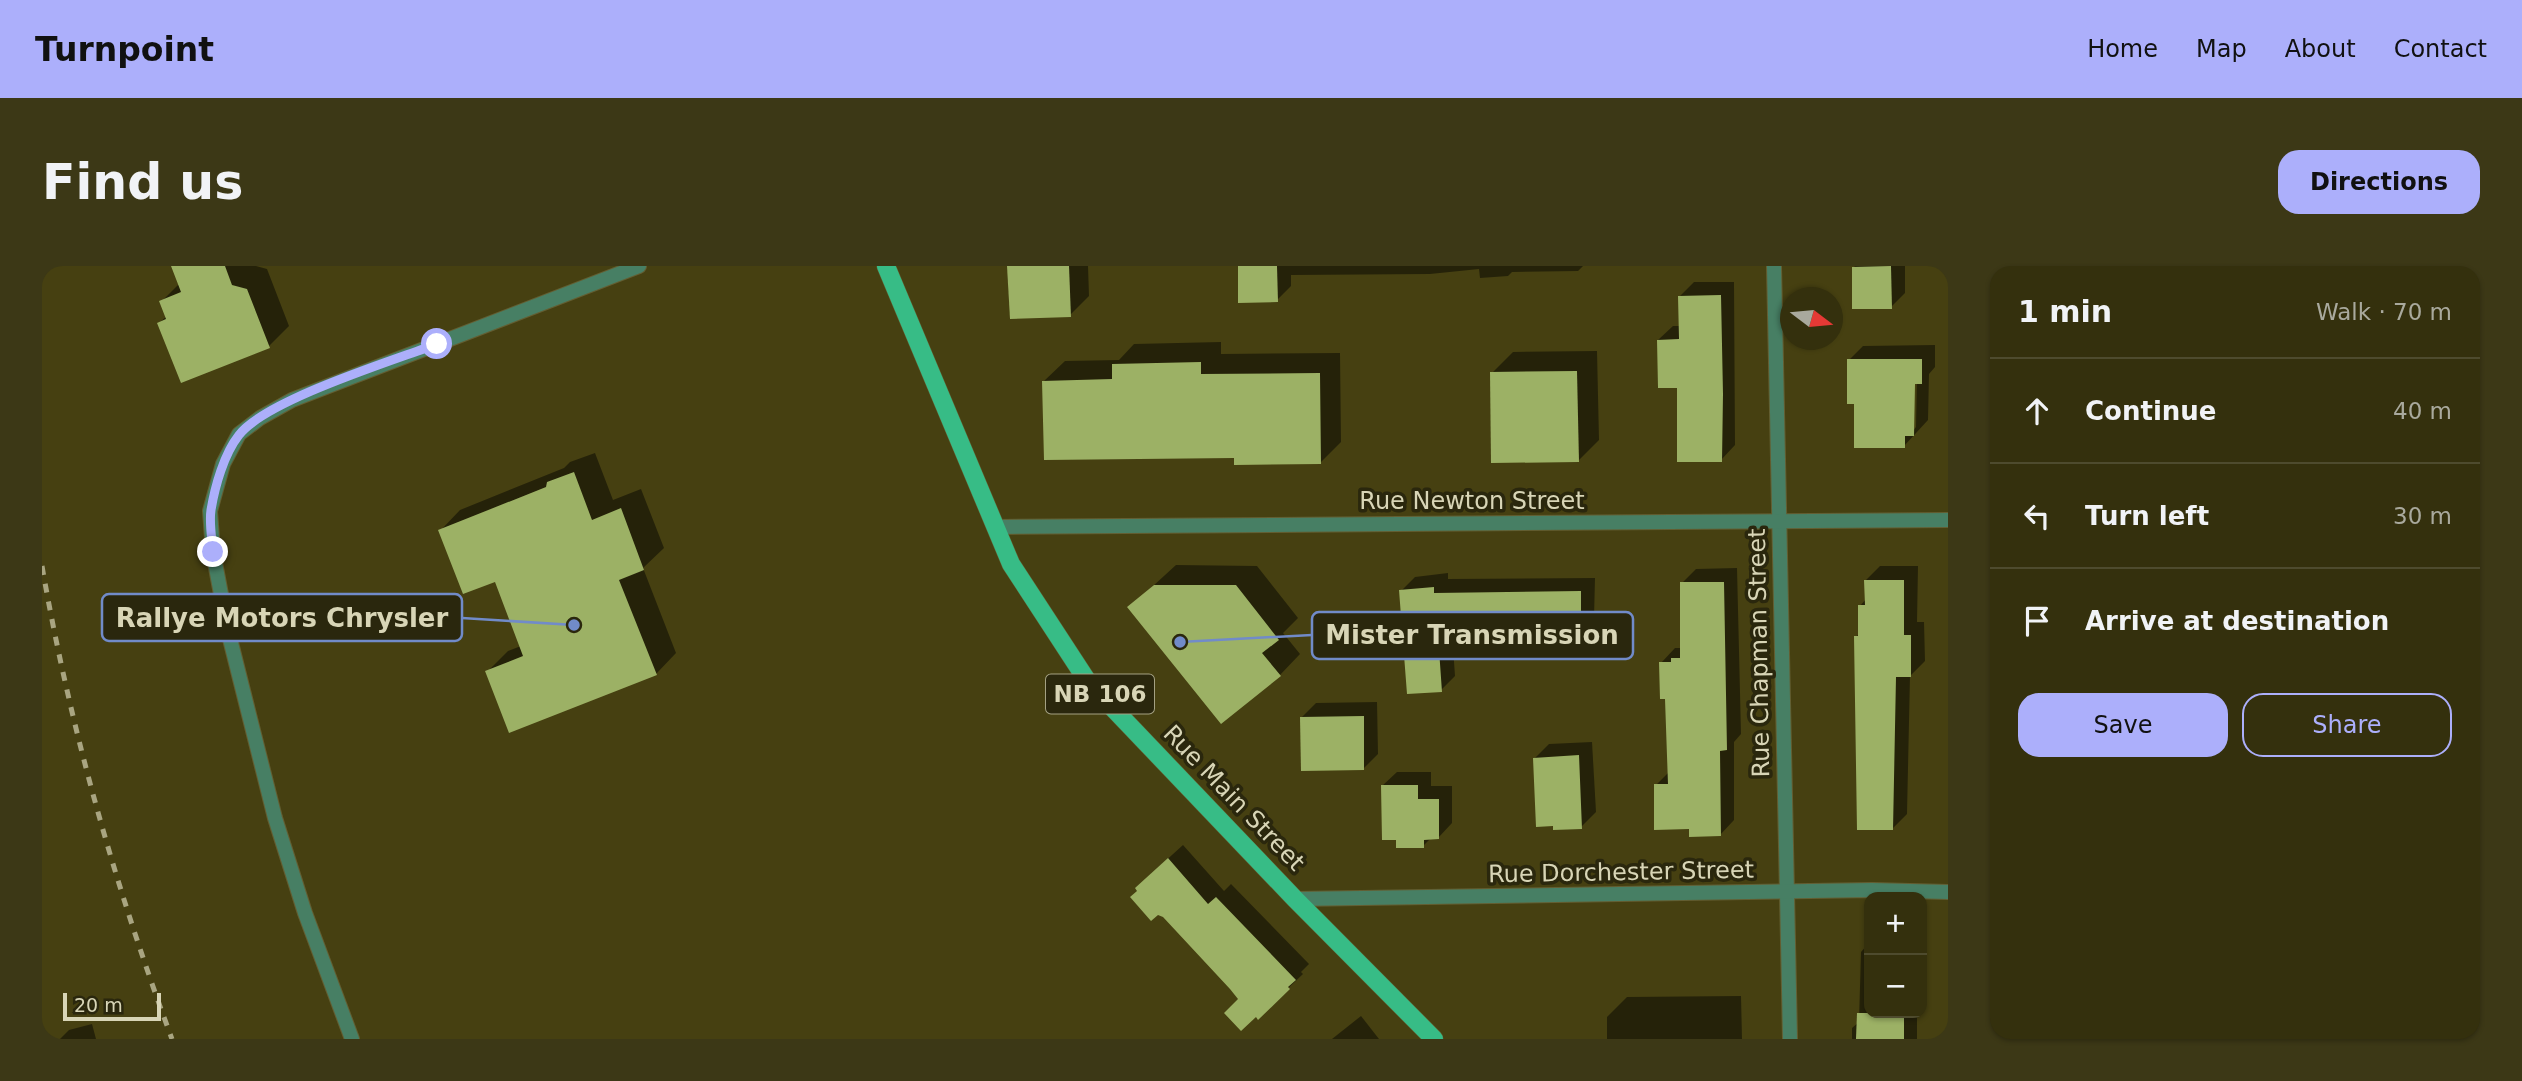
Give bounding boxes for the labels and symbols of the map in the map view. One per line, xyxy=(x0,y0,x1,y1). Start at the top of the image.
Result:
north arrow xyxy=(1780,287,1843,350)
route start xyxy=(421,328,452,359)
street label: Rue Newton Street xyxy=(1359,487,1585,515)
street label: Rue Chapman Street xyxy=(1743,528,1775,778)
route end xyxy=(197,536,228,567)
callout: Rallye Motors Chrysler xyxy=(102,594,462,641)
text: Rallye Motors Chrysler xyxy=(116,603,448,633)
callout: Mister Transmission xyxy=(1312,612,1633,659)
text: Mister Transmission xyxy=(1325,620,1619,650)
road number: NB 106 xyxy=(1046,674,1154,714)
street label: Rue Main Street xyxy=(1158,720,1310,876)
street label: Rue Dorchester Street xyxy=(1488,856,1754,888)
scale bar xyxy=(63,990,161,1022)

